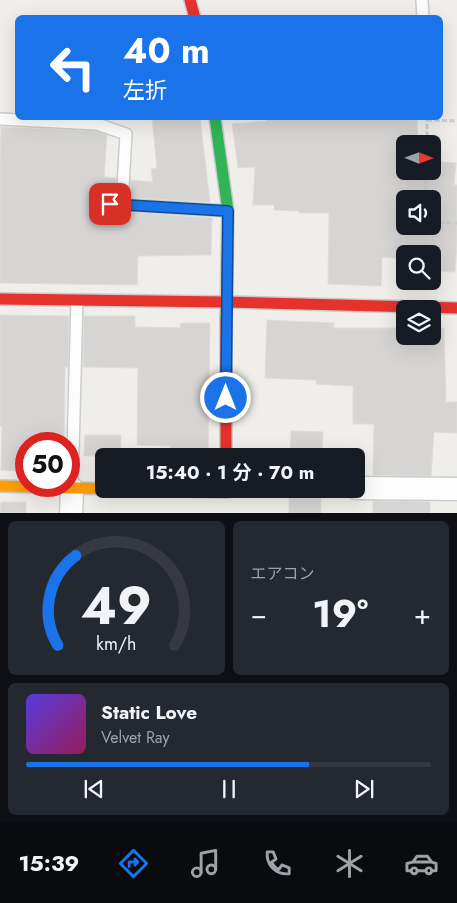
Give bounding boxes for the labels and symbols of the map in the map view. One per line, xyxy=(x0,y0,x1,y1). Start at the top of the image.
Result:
north arrow xyxy=(396,135,441,180)
pin xyxy=(89,183,131,225)
position arrow xyxy=(199,371,251,423)
speed limit sign: 50 xyxy=(15,432,80,497)

